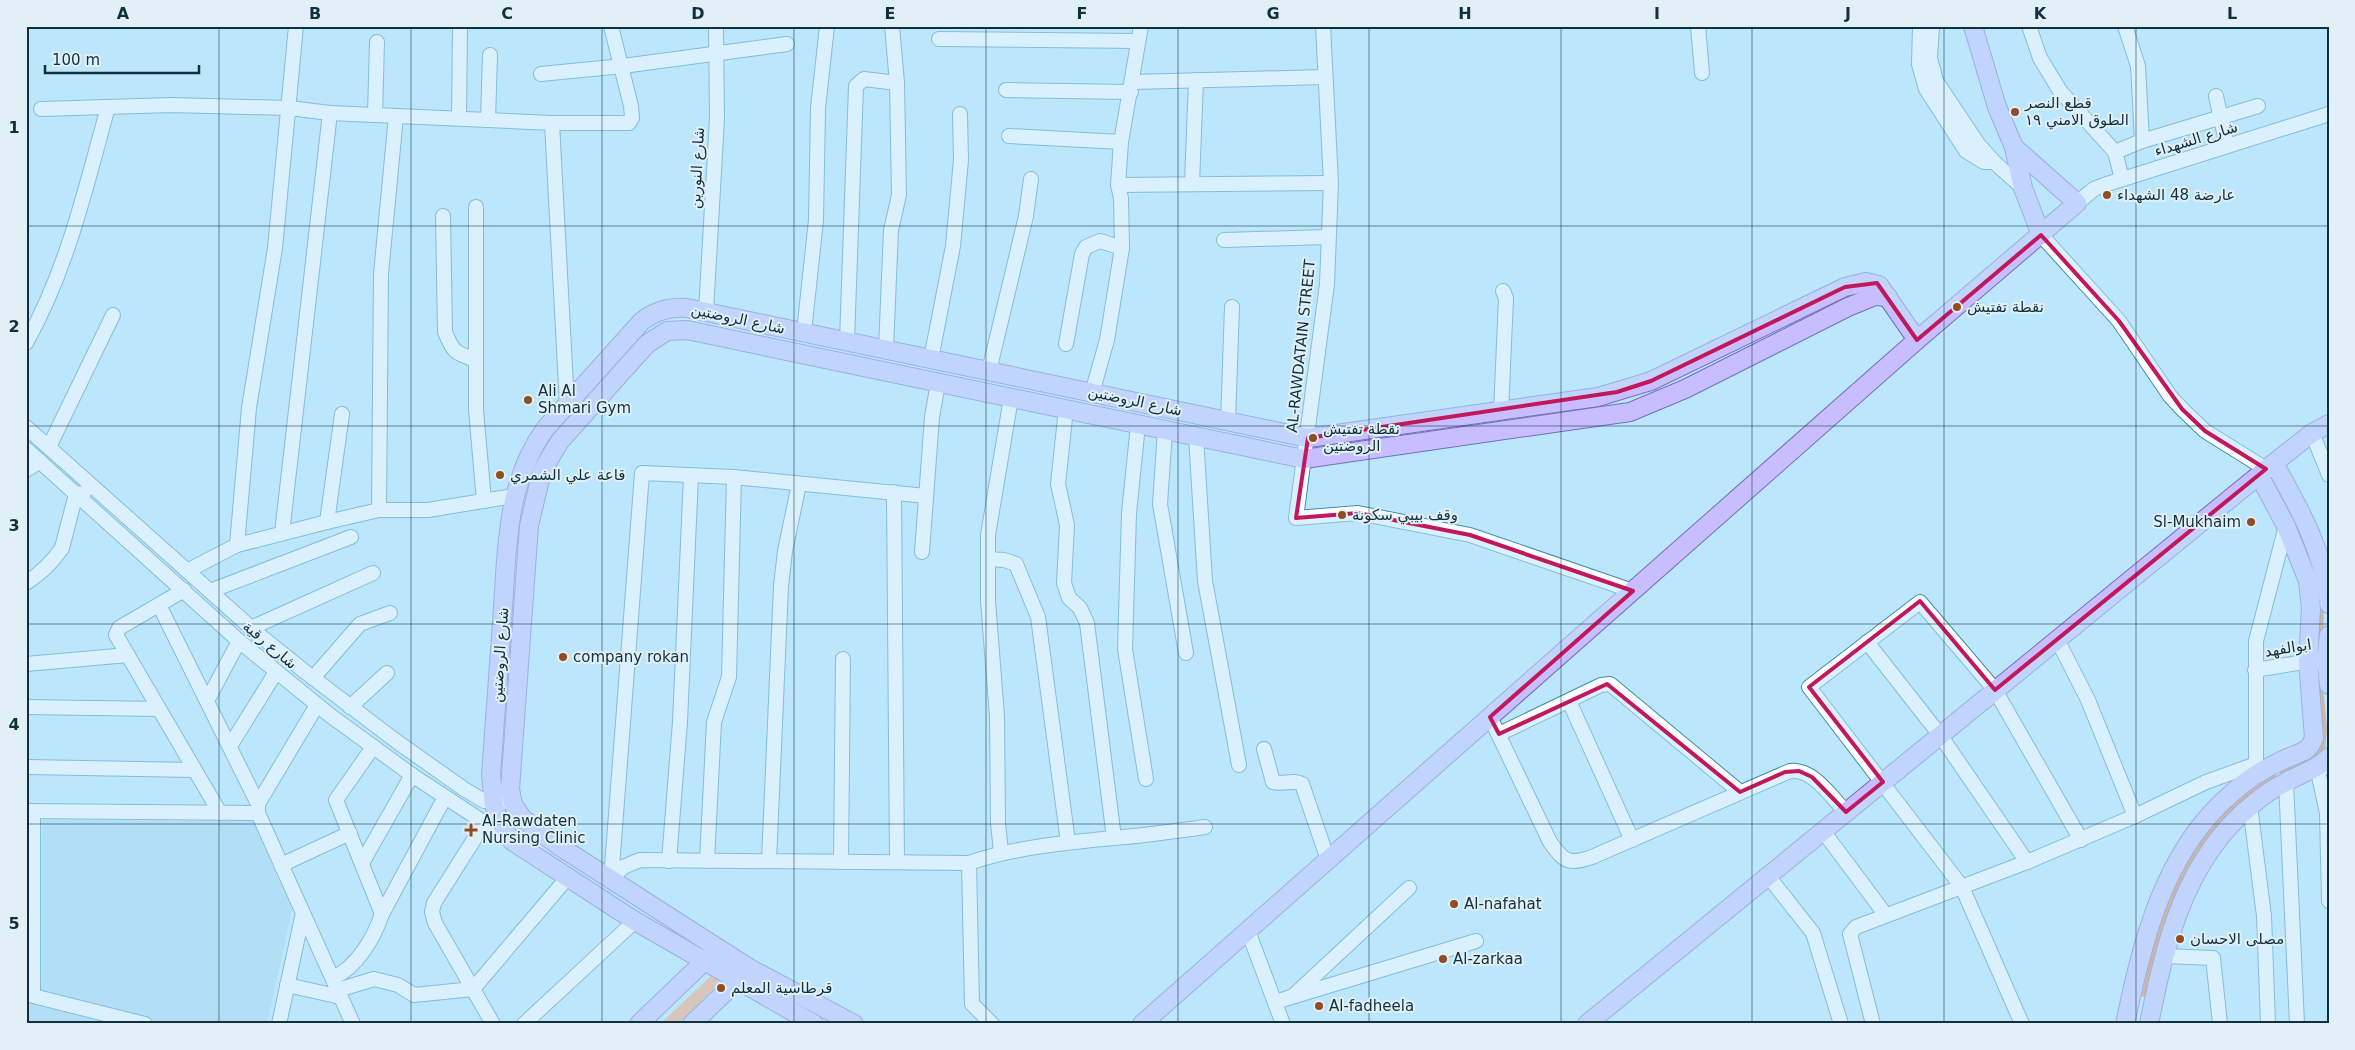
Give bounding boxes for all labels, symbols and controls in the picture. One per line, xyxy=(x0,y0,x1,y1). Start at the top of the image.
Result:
text: A xyxy=(117,4,130,23)
text: B xyxy=(309,4,321,23)
text: C xyxy=(501,4,513,23)
text: D xyxy=(691,4,705,23)
text: E xyxy=(885,4,895,23)
text: F xyxy=(1077,4,1087,23)
text: G xyxy=(1266,4,1280,23)
text: H xyxy=(1458,4,1472,23)
text: I xyxy=(1654,4,1660,23)
text: J xyxy=(1844,4,1851,23)
text: K xyxy=(2034,4,2047,23)
text: L xyxy=(2227,4,2237,23)
scale bar xyxy=(45,42,199,74)
text: 100 m xyxy=(52,51,100,69)
place label: قطع النصر الطوق الامني ۱۹ xyxy=(2024,94,2129,130)
marker: قطع النصر الطوق الامني ۱۹ xyxy=(2009,106,2021,118)
text: 1 xyxy=(8,118,20,137)
street label: شارع الشهداء xyxy=(2152,118,2240,160)
street label: شارع النورين xyxy=(686,127,708,209)
place label: عارضة 48 الشهداء xyxy=(2117,186,2235,204)
marker: عارضة 48 الشهداء xyxy=(2101,189,2113,201)
street label: AL-RAWDATAIN STREET xyxy=(1283,258,1319,434)
place label: نقطة تفتيش xyxy=(1967,298,2044,316)
street label: شارع الروضتين xyxy=(689,300,787,338)
marker: نقطة تفتيش xyxy=(1951,301,1963,313)
text: 2 xyxy=(8,317,20,336)
place label: Ali Al Shmari Gym xyxy=(538,382,631,417)
street label: شارع الروضتين xyxy=(1086,382,1184,420)
marker: Ali Al Shmari Gym xyxy=(522,394,534,406)
place label: نقطة تفتيش الروضتين xyxy=(1323,420,1400,455)
marker: نقطة تفتيش الروضتين xyxy=(1307,432,1319,444)
place label: قاعة علي الشمري xyxy=(510,466,626,485)
marker: قاعة علي الشمري xyxy=(494,469,506,481)
place label: وقف بيبي سكونة xyxy=(1352,506,1458,525)
marker: وقف بيبي سكونة xyxy=(1336,509,1348,521)
place label: Sl-Mukhaim xyxy=(2153,513,2241,531)
text: 3 xyxy=(8,516,20,535)
marker: Sl-Mukhaim xyxy=(2245,516,2257,528)
street label: شارع الروضتين xyxy=(488,607,512,703)
street label: شارع رقية xyxy=(239,617,301,673)
street label: ابوالفهد xyxy=(2263,635,2313,661)
place label: company rokan xyxy=(573,648,689,666)
marker: company rokan xyxy=(557,651,569,663)
text: 4 xyxy=(8,715,20,734)
place label: Al-Rawdaten Nursing Clinic xyxy=(482,812,585,847)
marker: Al-Rawdaten Nursing Clinic xyxy=(464,823,478,837)
place label: Al-nafahat xyxy=(1464,895,1542,913)
marker: Al-nafahat xyxy=(1448,898,1460,910)
text: 5 xyxy=(8,914,20,933)
place label: مصلى الاحسان xyxy=(2190,930,2284,948)
marker: مصلى الاحسان xyxy=(2174,933,2186,945)
place label: Al-zarkaa xyxy=(1453,950,1523,968)
marker: Al-zarkaa xyxy=(1437,953,1449,965)
place label: قرطاسية المعلم xyxy=(731,979,832,997)
marker: قرطاسية المعلم xyxy=(715,982,727,994)
place label: Al-fadheela xyxy=(1329,997,1414,1015)
marker: Al-fadheela xyxy=(1313,1000,1325,1012)

